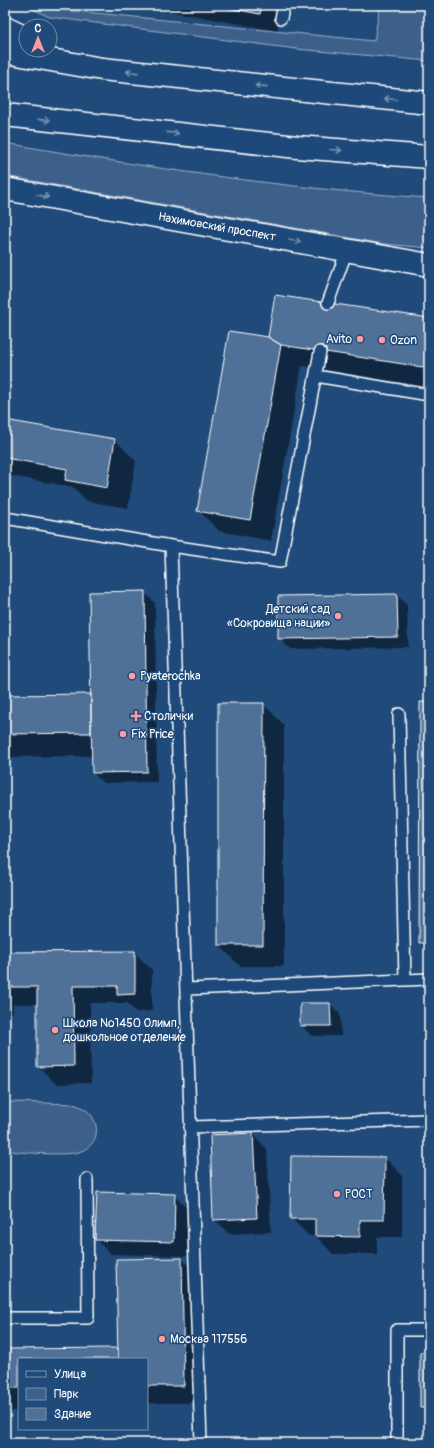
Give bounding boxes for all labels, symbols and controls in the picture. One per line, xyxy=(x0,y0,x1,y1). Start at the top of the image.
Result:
north arrow xyxy=(18,18,58,58)
text: С xyxy=(35,22,42,35)
one-way arrow xyxy=(126,68,139,76)
one-way arrow xyxy=(255,82,268,90)
one-way arrow xyxy=(384,96,397,103)
one-way arrow xyxy=(37,116,50,124)
one-way arrow xyxy=(166,130,179,137)
one-way arrow xyxy=(329,146,342,153)
one-way arrow xyxy=(37,192,50,200)
street label: Нахимовский проспект xyxy=(157,209,277,245)
one-way arrow xyxy=(289,237,302,245)
place label: Avito xyxy=(326,332,353,347)
place label: Ozon xyxy=(390,333,417,348)
marker: Avito xyxy=(355,334,365,344)
marker: Ozon xyxy=(377,335,387,345)
place label: Детский сад «Сокровища нации» xyxy=(227,602,331,631)
marker: Детский сад «Сокровища нации» xyxy=(333,611,343,621)
place label: Pyaterochka xyxy=(140,669,201,684)
marker: Pyaterochka xyxy=(127,671,137,681)
place label: Столички xyxy=(144,709,194,724)
marker: Столички xyxy=(131,711,141,721)
place label: Fix Price xyxy=(131,727,174,742)
marker: Fix Price xyxy=(118,729,128,739)
place label: Школа №1450 Олимп, дошкольное отделение xyxy=(63,1016,186,1045)
marker: Школа №1450 Олимп, дошкольное отделение xyxy=(50,1025,60,1035)
place label: РОСТ xyxy=(345,1187,373,1202)
marker: РОСТ xyxy=(332,1189,342,1199)
place label: Москва 117556 xyxy=(170,1332,247,1347)
marker: Москва 117556 xyxy=(157,1334,167,1344)
legend xyxy=(18,1358,148,1430)
text: Улица xyxy=(54,1367,86,1382)
text: Парк xyxy=(54,1387,79,1402)
text: Здание xyxy=(54,1407,91,1422)

